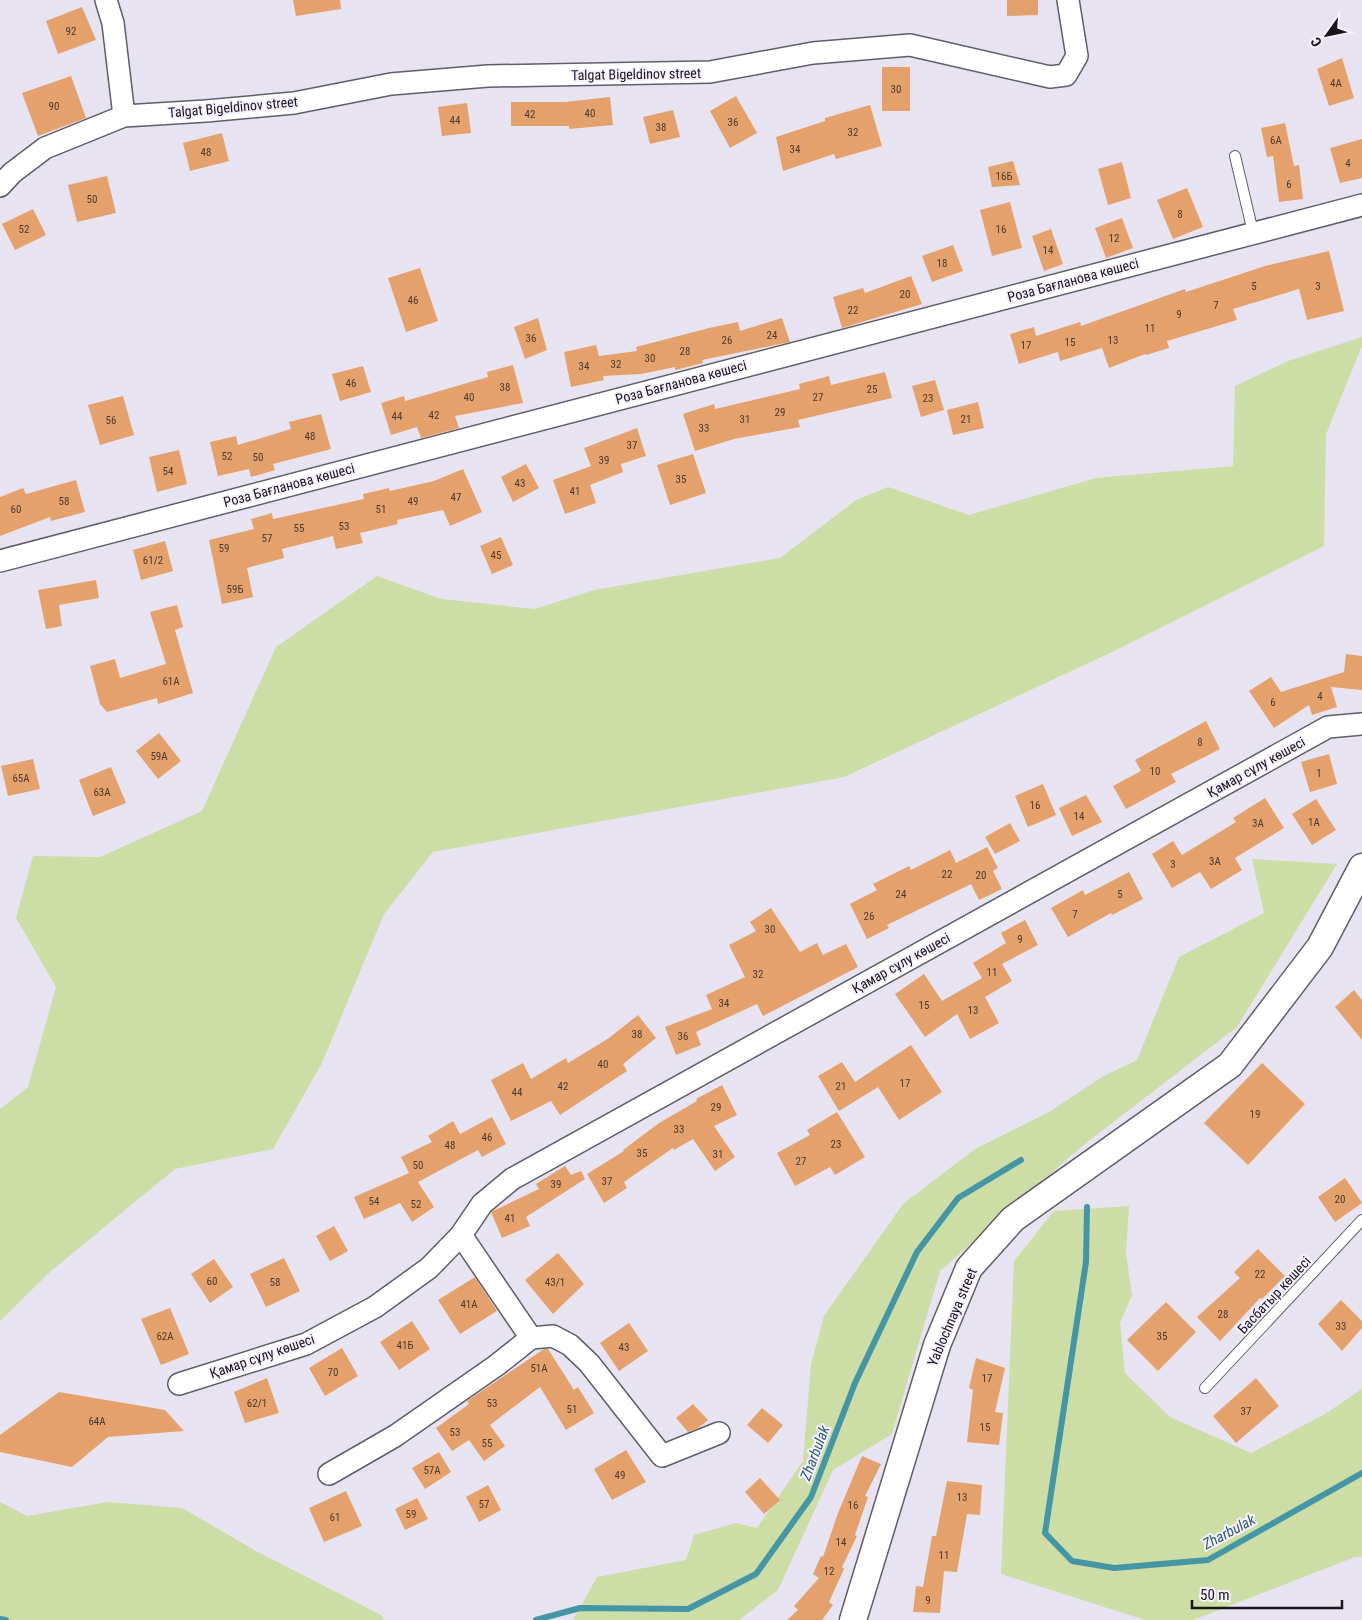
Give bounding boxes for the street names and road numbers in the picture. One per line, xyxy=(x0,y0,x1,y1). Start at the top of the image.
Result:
street label: Talgat Bigeldinov street xyxy=(571,65,701,83)
street label: Talgat Bigeldinov street xyxy=(168,93,298,121)
street label: Роза Бағланова көшесі xyxy=(1006,255,1140,305)
street label: Роза Бағланова көшесі xyxy=(614,357,748,407)
street label: Роза Бағланова көшесі xyxy=(222,460,356,510)
street label: Қамар сұлу көшесі xyxy=(1204,733,1308,801)
street label: Қамар сұлу көшесі xyxy=(849,929,953,997)
street label: Басбатыр көшесі xyxy=(1234,1253,1314,1337)
street label: Yablochnaya street xyxy=(924,1266,980,1368)
street label: Қамар сұлу көшесі xyxy=(207,1331,317,1381)

